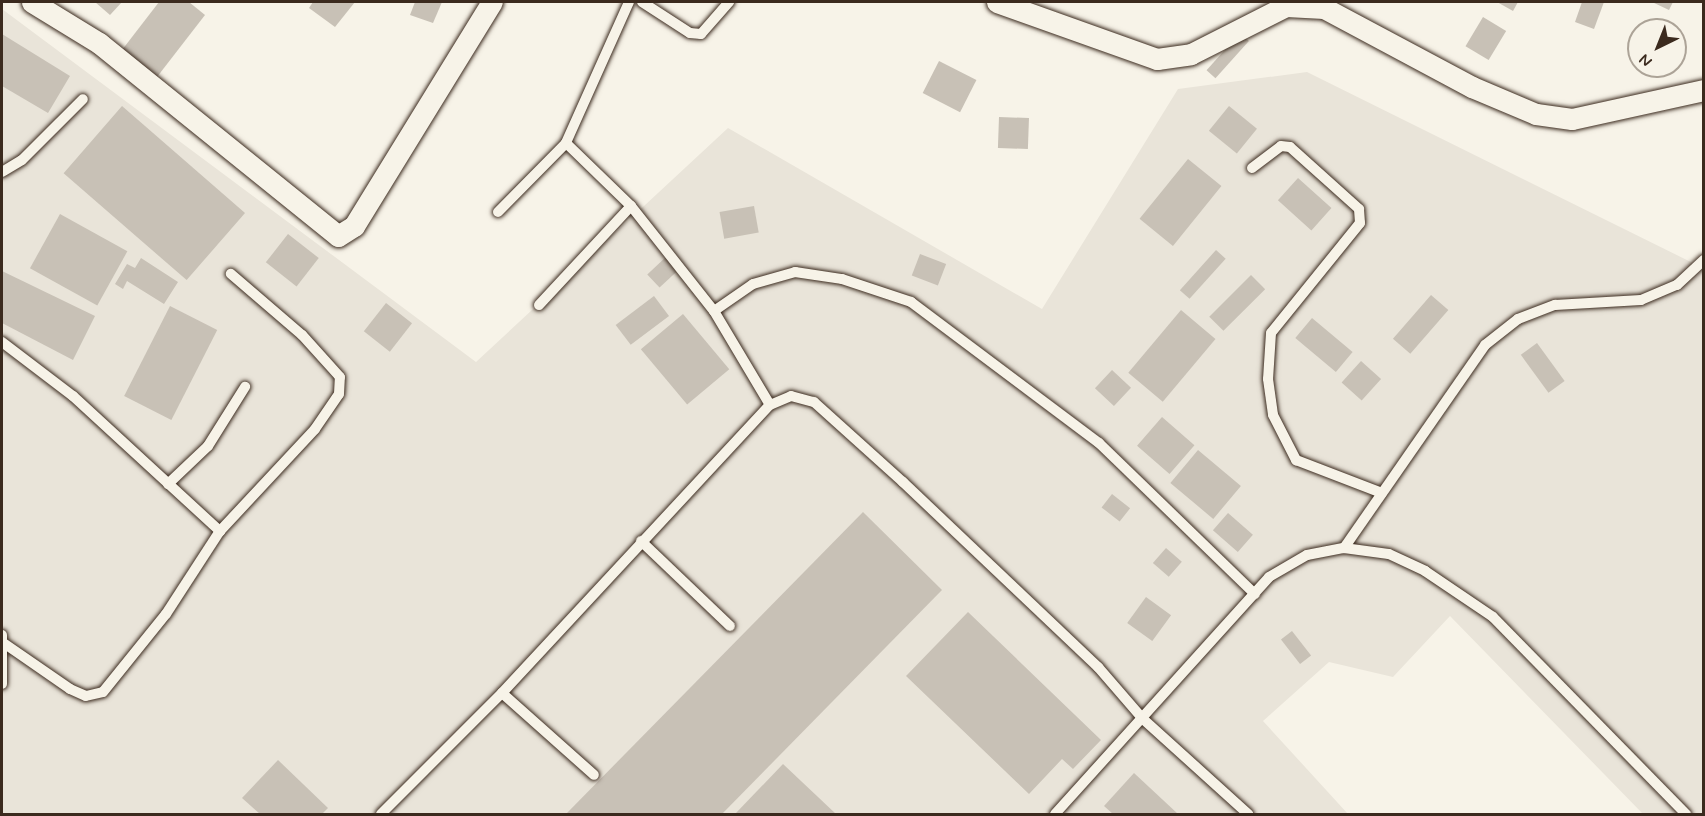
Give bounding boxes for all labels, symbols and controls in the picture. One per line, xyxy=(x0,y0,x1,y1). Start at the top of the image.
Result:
north arrow xyxy=(1627,18,1687,78)
text: N xyxy=(1635,49,1657,71)

